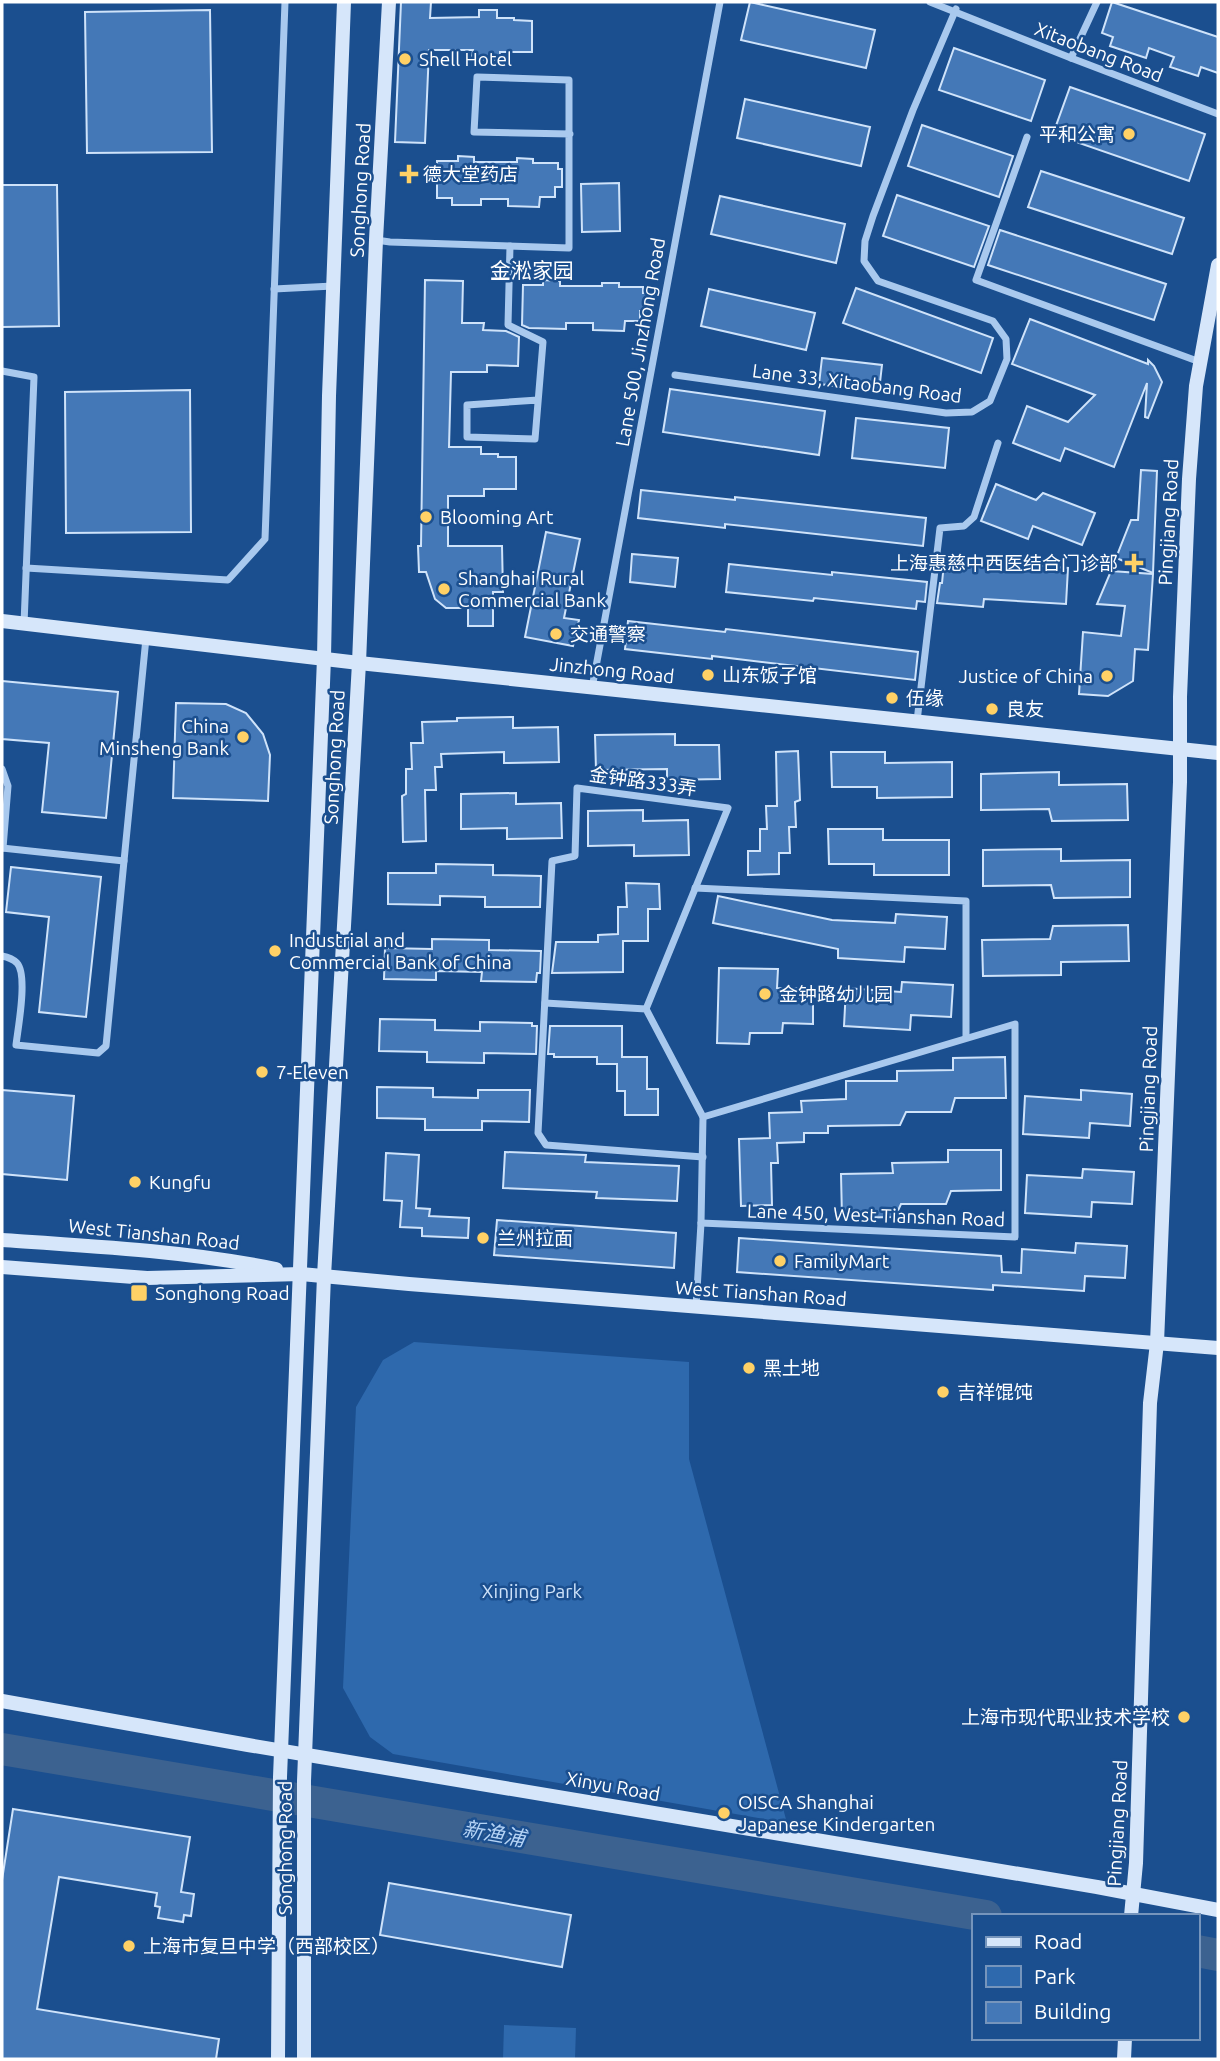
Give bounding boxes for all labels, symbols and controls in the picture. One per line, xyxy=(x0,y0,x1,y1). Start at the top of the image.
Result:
street label: Xitaobang Road xyxy=(1032,17,1166,87)
place label: Shell Hotel xyxy=(419,48,512,70)
marker: Shell Hotel xyxy=(397,51,413,67)
street label: Songhong Road xyxy=(345,122,375,258)
place label: 平和公寓 xyxy=(1039,123,1115,145)
marker: 平和公寓 xyxy=(1121,126,1137,142)
place label: 德大堂药店 xyxy=(423,163,518,185)
marker: 德大堂药店 xyxy=(401,166,417,182)
street label: Lane 500, Jinzhong Road xyxy=(611,236,669,448)
district label: 金淞家园 xyxy=(490,258,574,282)
street label: Lane 33, Xitaobang Road xyxy=(751,359,963,407)
street label: Pingjiang Road xyxy=(1154,458,1182,586)
place label: Blooming Art xyxy=(440,506,554,528)
marker: Blooming Art xyxy=(418,509,434,525)
place label: 上海惠慈中西医结合门诊部 xyxy=(890,552,1118,574)
marker: 上海惠慈中西医结合门诊部 xyxy=(1124,553,1144,573)
place label: Shanghai Rural Commercial Bank xyxy=(458,567,606,611)
marker: Shanghai Rural Commercial Bank xyxy=(436,581,452,597)
place label: 交通警察 xyxy=(570,623,646,645)
marker: 交通警察 xyxy=(548,626,564,642)
street label: Jinzhong Road xyxy=(548,653,676,687)
place label: 山东饭子馆 xyxy=(722,664,817,686)
place label: Justice of China xyxy=(958,665,1093,687)
marker: 山东饭子馆 xyxy=(700,667,716,683)
marker: Justice of China xyxy=(1099,668,1115,684)
place label: 伍缘 xyxy=(906,687,944,709)
street label: Songhong Road xyxy=(319,689,349,825)
marker: 伍缘 xyxy=(884,690,900,706)
place label: 良友 xyxy=(1006,698,1044,720)
marker: 良友 xyxy=(984,701,1000,717)
place label: China Minsheng Bank xyxy=(99,715,229,759)
marker: China Minsheng Bank xyxy=(235,729,251,745)
street label: 金钟路333弄 xyxy=(588,763,698,799)
place label: Industrial and Commercial Bank of China xyxy=(289,929,512,973)
marker: Industrial and Commercial Bank of China xyxy=(267,943,283,959)
place label: 金钟路幼儿园 xyxy=(779,983,893,1005)
marker: 金钟路幼儿园 xyxy=(757,986,773,1002)
street label: Pingjiang Road xyxy=(1135,1025,1161,1153)
place label: 7-Eleven xyxy=(276,1061,349,1083)
marker: 7-Eleven xyxy=(254,1064,270,1080)
place label: Kungfu xyxy=(149,1171,211,1193)
marker: Kungfu xyxy=(127,1174,143,1190)
street label: Lane 450, West Tianshan Road xyxy=(747,1200,1005,1230)
street label: West Tianshan Road xyxy=(67,1214,241,1254)
place label: 兰州拉面 xyxy=(497,1227,573,1249)
marker: 兰州拉面 xyxy=(475,1230,491,1246)
place label: FamilyMart xyxy=(794,1250,890,1272)
marker: FamilyMart xyxy=(772,1253,788,1269)
street label: West Tianshan Road xyxy=(674,1276,848,1310)
place label: Songhong Road xyxy=(155,1282,290,1304)
marker: Songhong Road xyxy=(129,1283,149,1303)
place label: 黑土地 xyxy=(763,1357,820,1379)
marker: 黑土地 xyxy=(741,1360,757,1376)
place label: 吉祥馄饨 xyxy=(957,1381,1033,1403)
marker: 吉祥馄饨 xyxy=(935,1384,951,1400)
park label: Xinjing Park xyxy=(482,1580,583,1602)
place label: 上海市现代职业技术学校 xyxy=(961,1706,1170,1728)
marker: 上海市现代职业技术学校 xyxy=(1176,1709,1192,1725)
street label: Pingjiang Road xyxy=(1103,1759,1131,1887)
street label: Xinyu Road xyxy=(564,1767,662,1805)
street label: Songhong Road xyxy=(274,1781,296,1915)
place label: OISCA Shanghai Japanese Kindergarten xyxy=(738,1791,935,1835)
marker: OISCA Shanghai Japanese Kindergarten xyxy=(716,1805,732,1821)
water label: 新渔浦 xyxy=(461,1816,530,1851)
legend xyxy=(972,1914,1199,2040)
text: Road xyxy=(1034,1929,1082,1953)
place label: 上海市复旦中学（西部校区） xyxy=(143,1935,390,1957)
marker: 上海市复旦中学（西部校区） xyxy=(121,1938,137,1954)
text: Park xyxy=(1034,1964,1076,1988)
text: Building xyxy=(1034,1999,1111,2023)

